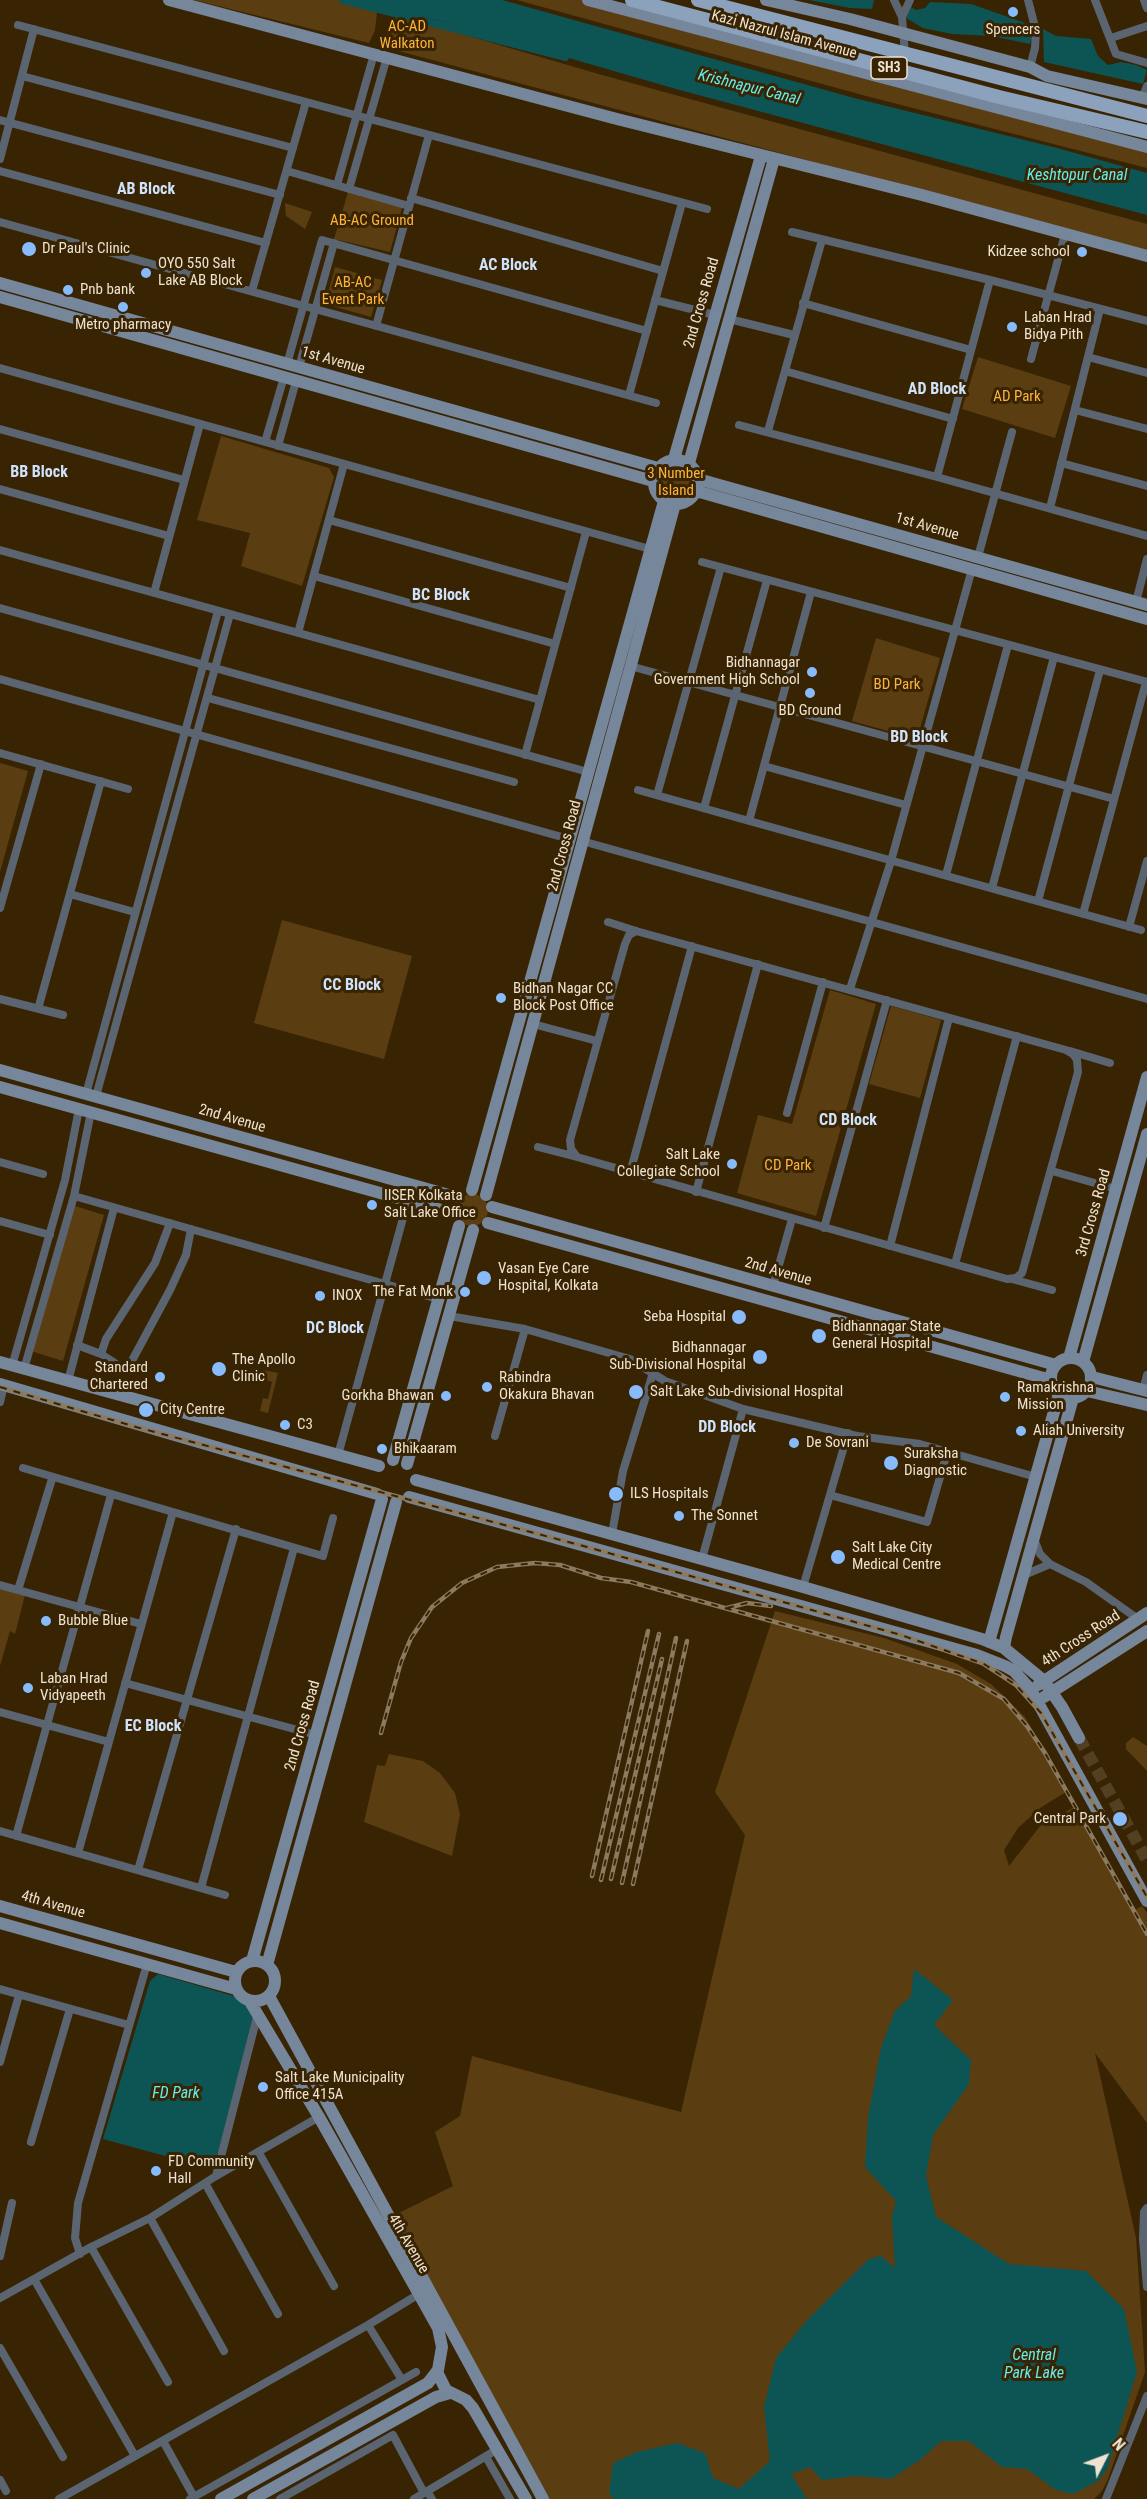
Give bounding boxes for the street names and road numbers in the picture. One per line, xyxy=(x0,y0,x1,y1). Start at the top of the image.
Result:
street label: Kazi Nazrul Islam Avenue xyxy=(709,7,859,63)
road number: SH3 xyxy=(871,57,907,79)
street label: 2nd Cross Road xyxy=(680,256,724,350)
street label: 1st Avenue xyxy=(299,343,367,379)
street label: 1st Avenue xyxy=(893,509,961,545)
street label: 2nd Cross Road xyxy=(544,799,586,893)
street label: 2nd Avenue xyxy=(196,1101,268,1137)
street label: 3rd Cross Road xyxy=(1073,1167,1115,1259)
street label: 2nd Avenue xyxy=(742,1254,814,1290)
street label: 4th Cross Road xyxy=(1038,1607,1124,1671)
street label: 2nd Cross Road xyxy=(281,1679,325,1773)
street label: 4th Avenue xyxy=(19,1887,87,1923)
street label: 4th Avenue xyxy=(384,2211,432,2277)

